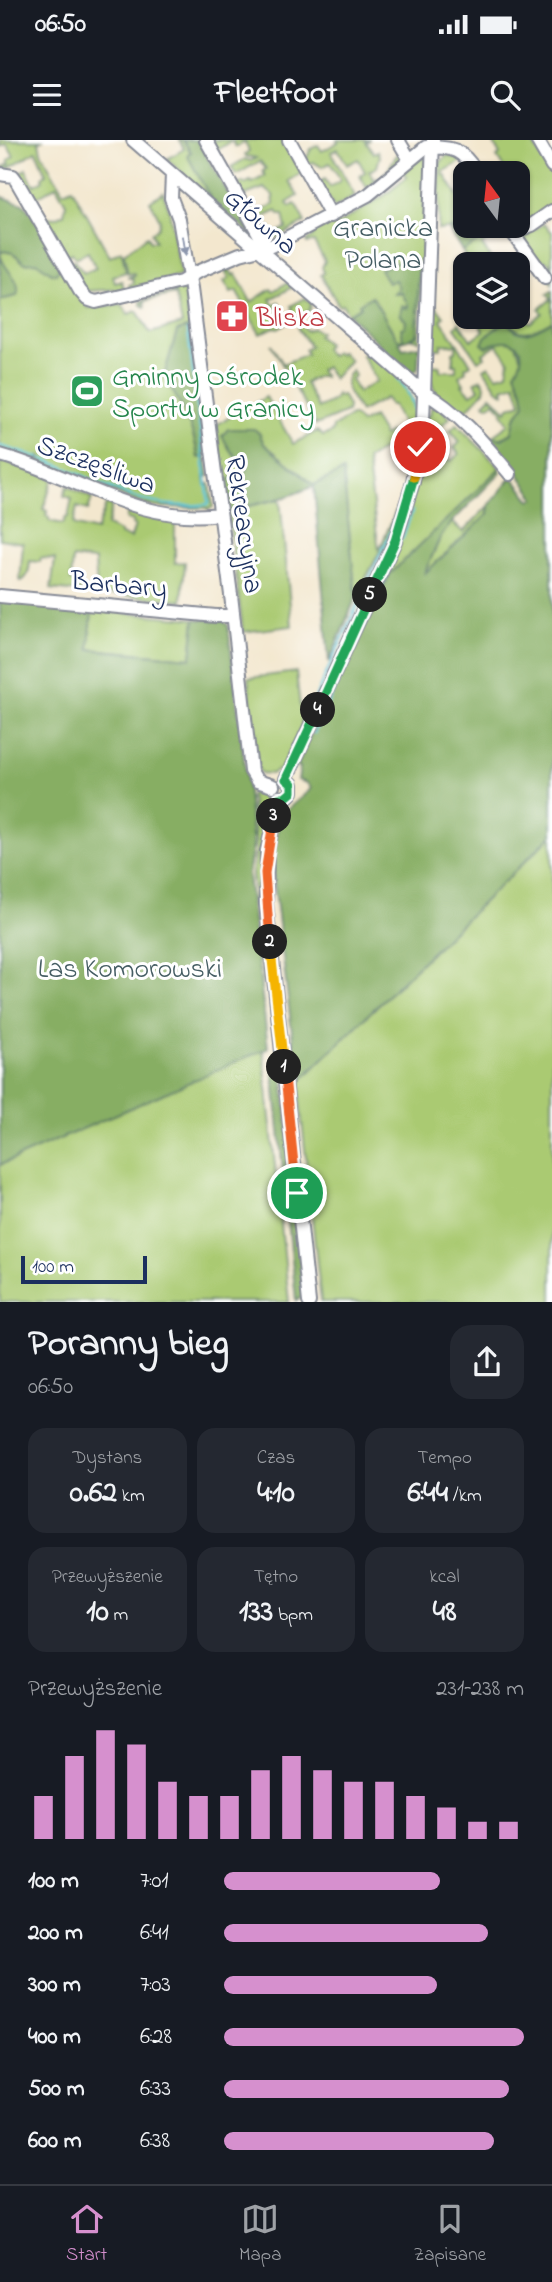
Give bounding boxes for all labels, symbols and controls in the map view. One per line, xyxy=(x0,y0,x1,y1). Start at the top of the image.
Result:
text: 06:50 xyxy=(35,6,86,44)
text: Fleetfoot xyxy=(215,71,337,118)
icon: menu xyxy=(28,76,66,114)
icon: search xyxy=(486,76,524,114)
north arrow xyxy=(453,161,530,238)
map controls xyxy=(453,161,530,329)
street label: Główna xyxy=(214,179,306,266)
park label: Granicka Polana xyxy=(333,209,433,282)
one-way arrow xyxy=(179,235,190,257)
button: layers xyxy=(453,252,530,329)
pharmacy icon: Bliska xyxy=(213,297,251,335)
place label: Bliska xyxy=(255,299,325,340)
place label: Gminny Ośrodek Sportu w Granicy xyxy=(112,358,314,431)
sports icon: Gminny Ośrodek Sportu w Granicy xyxy=(68,372,106,410)
pin xyxy=(390,417,450,477)
street label: Szczęśliwa xyxy=(31,426,161,507)
icon: check xyxy=(401,428,439,466)
street label: Rekreacyjna xyxy=(213,453,273,596)
street label: Barbary xyxy=(68,562,169,611)
pin: 5 xyxy=(352,578,388,612)
text: 5 xyxy=(364,581,375,608)
pin: 4 xyxy=(300,692,336,728)
text: 4 xyxy=(314,696,321,723)
pin: 3 xyxy=(256,798,292,834)
text: 3 xyxy=(270,802,277,829)
pin: 2 xyxy=(252,924,288,960)
text: 2 xyxy=(265,928,274,955)
park label: Las Komorowski xyxy=(38,950,222,991)
pin: 1 xyxy=(266,1049,302,1084)
text: 1 xyxy=(280,1053,287,1080)
pin xyxy=(267,1163,327,1223)
icon: arrive xyxy=(278,1174,316,1212)
scale bar xyxy=(21,1253,147,1285)
text: 100 m xyxy=(32,1254,74,1281)
text: Poranny bieg xyxy=(28,1317,229,1373)
button: share xyxy=(450,1325,524,1399)
text: 06:50 xyxy=(28,1371,73,1404)
text: Dystans xyxy=(72,1445,142,1472)
text: Czas xyxy=(257,1445,295,1472)
text: Tempo xyxy=(417,1445,472,1472)
text: 0.62 xyxy=(70,1472,117,1516)
text: 4:10 xyxy=(257,1472,295,1516)
text: 6:44 xyxy=(408,1472,448,1516)
text: km xyxy=(117,1483,145,1510)
text: /km xyxy=(448,1483,482,1510)
text: Przewyższenie xyxy=(52,1564,163,1591)
text: Tętno xyxy=(254,1564,298,1591)
text: kcal xyxy=(430,1564,460,1591)
text: 10 xyxy=(86,1591,109,1635)
text: 133 xyxy=(239,1591,273,1635)
text: 48 xyxy=(433,1591,456,1635)
text: m xyxy=(109,1602,128,1629)
text: bpm xyxy=(273,1602,313,1629)
text: Przewyższenie xyxy=(28,1673,162,1706)
text: 231–238 m xyxy=(436,1673,524,1706)
text: 100 m xyxy=(28,1865,79,1898)
text: 7:01 xyxy=(140,1865,169,1898)
text: 200 m xyxy=(28,1917,83,1950)
text: 6:41 xyxy=(140,1917,169,1950)
text: 300 m xyxy=(28,1969,81,2002)
text: 7:03 xyxy=(140,1969,171,2002)
text: 400 m xyxy=(28,2021,81,2054)
text: 6:28 xyxy=(140,2021,172,2054)
text: 500 m xyxy=(28,2073,85,2106)
text: 6:33 xyxy=(140,2073,171,2106)
text: 600 m xyxy=(28,2125,82,2158)
text: 6:38 xyxy=(140,2125,170,2158)
tab: Start xyxy=(66,2200,107,2269)
tab: Mapa xyxy=(239,2200,281,2269)
tab: Zapisane xyxy=(413,2200,486,2269)

